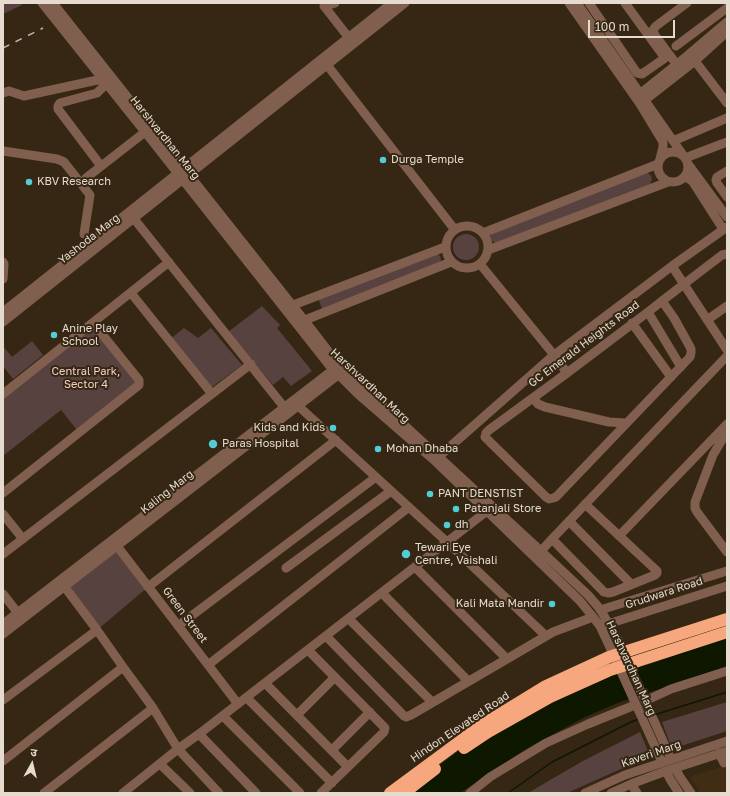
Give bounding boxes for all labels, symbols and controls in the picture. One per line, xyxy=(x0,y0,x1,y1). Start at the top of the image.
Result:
scale bar xyxy=(590,12,677,38)
text: 100 m xyxy=(595,19,629,34)
street label: Harshvardhan Marg xyxy=(127,94,203,182)
place label: Durga Temple xyxy=(391,153,464,167)
marker: Durga Temple xyxy=(378,155,388,165)
place label: KBV Research xyxy=(37,175,111,189)
marker: KBV Research xyxy=(24,177,34,187)
street label: Yashoda Marg xyxy=(56,211,122,267)
street label: GC Emerald Heights Road xyxy=(526,298,642,390)
place label: Anine Play School xyxy=(62,322,118,348)
marker: Anine Play School xyxy=(49,330,59,340)
street label: Harshvardhan Marg xyxy=(328,346,412,426)
park label: Central Park, Sector 4 xyxy=(52,365,120,391)
place label: Kids and Kids xyxy=(253,421,325,435)
marker: Kids and Kids xyxy=(328,423,338,433)
place label: Paras Hospital xyxy=(222,437,299,451)
marker: Paras Hospital xyxy=(207,438,219,450)
place label: Mohan Dhaba xyxy=(386,442,458,456)
marker: Mohan Dhaba xyxy=(373,444,383,454)
street label: Kaling Marg xyxy=(138,467,196,517)
place label: PANT DENSTIST xyxy=(438,487,523,501)
marker: PANT DENSTIST xyxy=(425,489,435,499)
place label: Patanjali Store xyxy=(464,502,541,516)
marker: Patanjali Store xyxy=(451,504,461,514)
place label: dh xyxy=(455,518,469,532)
marker: dh xyxy=(442,520,452,530)
place label: Tewari Eye Centre, Vaishali xyxy=(415,541,497,567)
marker: Tewari Eye Centre, Vaishali xyxy=(400,548,412,560)
street label: Grudwara Road xyxy=(624,574,704,612)
street label: Green Street xyxy=(160,584,210,646)
place label: Kali Mata Mandir xyxy=(456,597,544,611)
marker: Kali Mata Mandir xyxy=(547,599,557,609)
street label: Harshvardhan Marg xyxy=(603,618,659,718)
street label: Hindon Elevated Road xyxy=(408,689,512,765)
street label: Kaveri Marg xyxy=(619,738,683,770)
north arrow xyxy=(12,744,52,784)
text: उ xyxy=(30,745,38,759)

